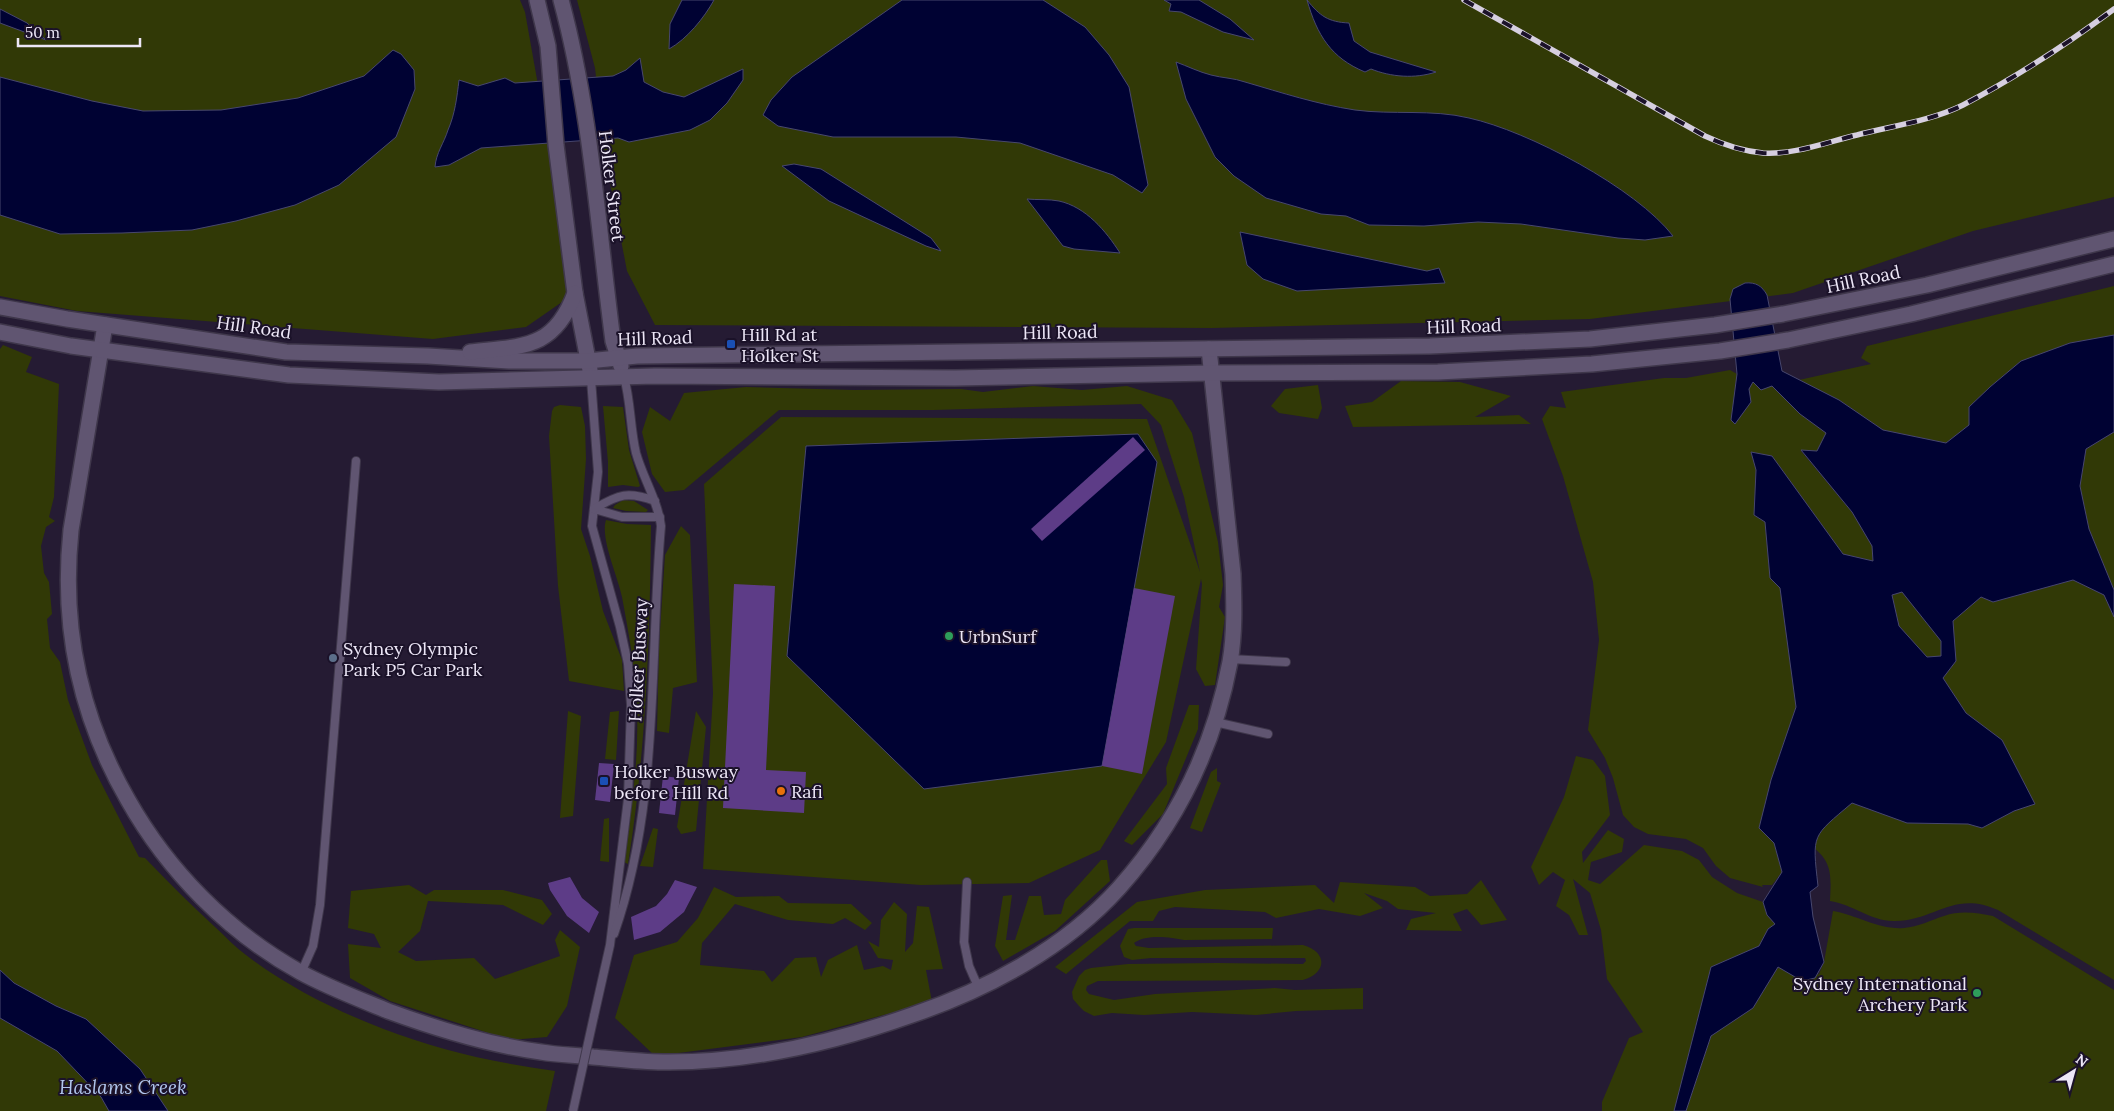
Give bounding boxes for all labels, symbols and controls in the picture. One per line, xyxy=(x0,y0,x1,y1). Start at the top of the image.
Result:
scale bar xyxy=(18,15,140,47)
text: 50 m xyxy=(25,23,60,42)
street label: Holker Street xyxy=(594,129,630,243)
street label: Hill Road xyxy=(1824,260,1902,298)
street label: Hill Road xyxy=(215,310,293,344)
street label: Hill Road xyxy=(1426,313,1502,339)
street label: Hill Road xyxy=(1022,320,1098,344)
place label: Hill Rd at Holker St xyxy=(741,323,819,367)
street label: Hill Road xyxy=(617,325,693,351)
marker: Hill Rd at Holker St xyxy=(725,338,737,350)
street label: Holker Busway xyxy=(623,597,653,722)
place label: UrbnSurf xyxy=(959,625,1038,648)
marker: UrbnSurf xyxy=(943,630,955,642)
place label: Sydney Olympic Park P5 Car Park xyxy=(343,637,483,681)
marker: Sydney Olympic Park P5 Car Park xyxy=(327,652,339,664)
place label: Holker Busway before Hill Rd xyxy=(614,760,738,804)
marker: Holker Busway before Hill Rd xyxy=(598,775,610,787)
place label: Rafi xyxy=(791,780,823,803)
marker: Rafi xyxy=(775,785,787,797)
place label: Sydney International Archery Park xyxy=(1793,972,1967,1016)
marker: Sydney International Archery Park xyxy=(1971,987,1983,999)
north arrow xyxy=(2049,1046,2099,1096)
text: N xyxy=(2072,1050,2092,1071)
water label: Haslams Creek xyxy=(59,1075,187,1099)

